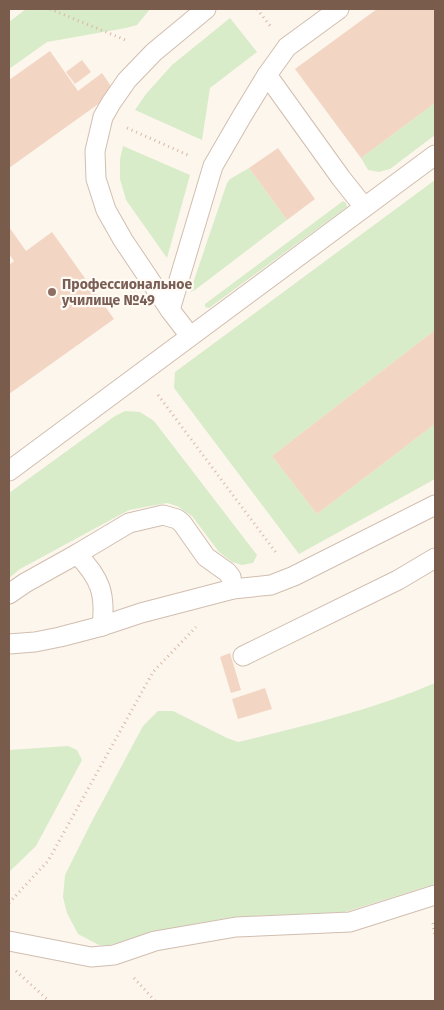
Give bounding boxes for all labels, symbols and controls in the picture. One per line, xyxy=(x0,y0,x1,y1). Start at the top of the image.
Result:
place label: Профессиональное училище №49 xyxy=(61,276,192,309)
marker: Профессиональное училище №49 xyxy=(46,286,58,298)

